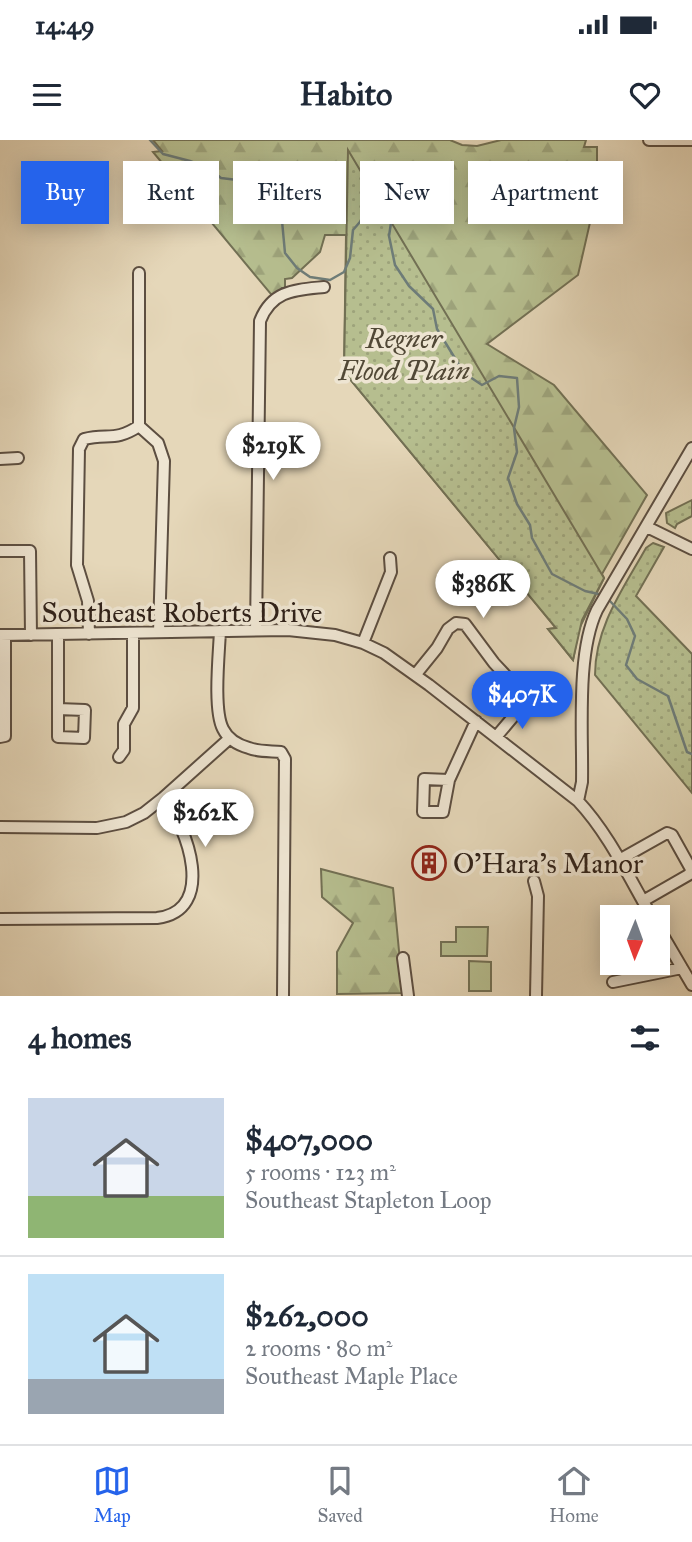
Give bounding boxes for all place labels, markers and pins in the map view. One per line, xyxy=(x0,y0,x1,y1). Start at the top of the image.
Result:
pin: $219K xyxy=(224,422,322,482)
pin: $386K xyxy=(434,560,532,620)
pin: $407K xyxy=(473,672,571,731)
pin: $262K xyxy=(156,790,254,849)
building icon: O'Hara's Manor xyxy=(410,844,448,882)
place label: O'Hara's Manor xyxy=(453,846,644,881)

